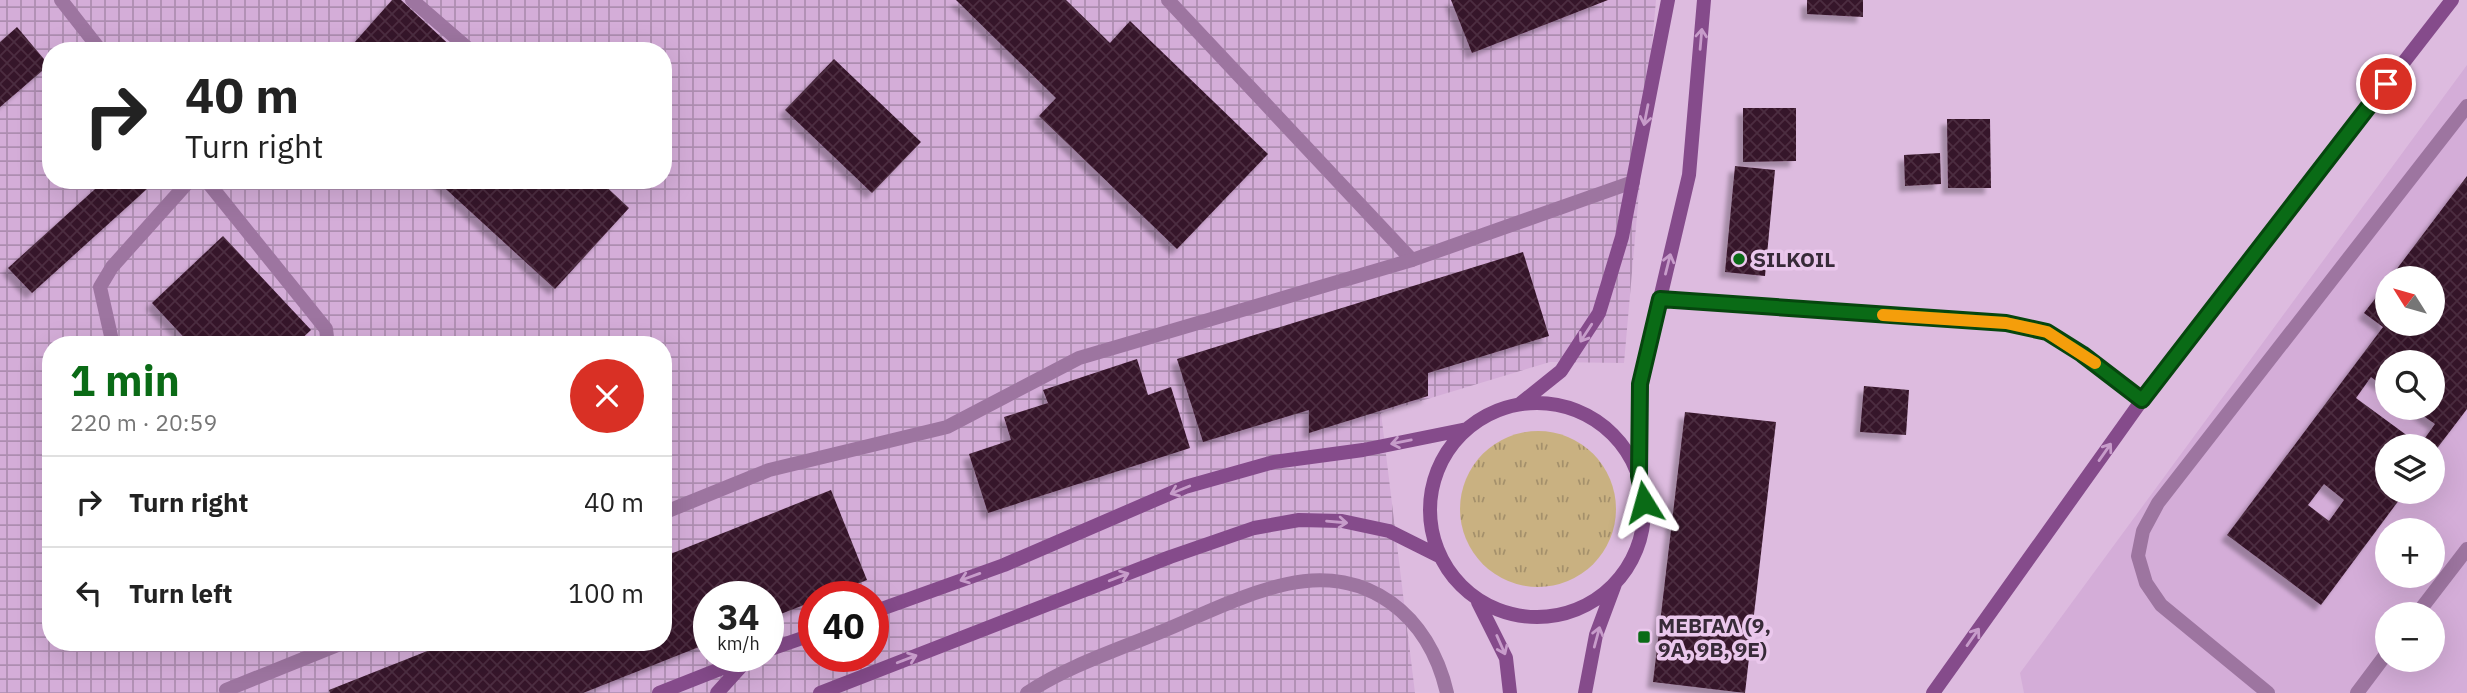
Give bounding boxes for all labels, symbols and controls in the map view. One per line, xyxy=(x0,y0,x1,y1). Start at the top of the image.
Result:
one-way arrow xyxy=(1695,29,1708,51)
pin xyxy=(2356,54,2416,114)
text: 40 m xyxy=(185,63,299,126)
icon: arrive xyxy=(2367,65,2405,103)
icon: right xyxy=(70,70,161,161)
one-way arrow xyxy=(1638,103,1652,126)
text: Turn right xyxy=(185,125,323,167)
place label: SILKOIL xyxy=(1753,245,1835,273)
marker: SILKOIL xyxy=(1731,251,1747,267)
one-way arrow xyxy=(1662,253,1675,276)
north arrow xyxy=(2375,266,2445,336)
map controls xyxy=(2375,266,2445,672)
one-way arrow xyxy=(1579,323,1594,342)
button: search xyxy=(2375,350,2445,420)
text: 1 min xyxy=(70,353,180,408)
button: close xyxy=(570,359,644,433)
text: 220 m · 20:59 xyxy=(70,407,217,437)
button: layers xyxy=(2375,434,2445,504)
one-way arrow xyxy=(1390,435,1413,449)
one-way arrow xyxy=(2097,443,2112,462)
position arrow xyxy=(1607,465,1681,539)
icon: right xyxy=(70,483,108,521)
one-way arrow xyxy=(1169,484,1191,497)
text: Turn right xyxy=(129,485,248,519)
text: 40 m xyxy=(584,485,644,519)
one-way arrow xyxy=(1325,516,1348,529)
button: + xyxy=(2375,518,2445,588)
one-way arrow xyxy=(1107,569,1129,582)
one-way arrow xyxy=(959,572,981,585)
icon: left xyxy=(70,574,108,612)
text: Turn left xyxy=(129,576,232,610)
text: 100 m xyxy=(568,576,644,610)
speed limit sign: 40 xyxy=(798,581,889,672)
text: 34 xyxy=(717,594,760,640)
button: − xyxy=(2375,602,2445,672)
place label: ΜΕΒΓΑΛ (9, 9Α, 9Β, 9Ε) xyxy=(1658,611,1771,663)
one-way arrow xyxy=(1591,627,1604,649)
one-way arrow xyxy=(1966,628,1980,647)
marker: ΜΕΒΓΑΛ (9, 9Α, 9Β, 9Ε) xyxy=(1636,629,1652,645)
text: km/h xyxy=(717,632,760,655)
one-way arrow xyxy=(1495,634,1508,656)
one-way arrow xyxy=(895,652,917,665)

